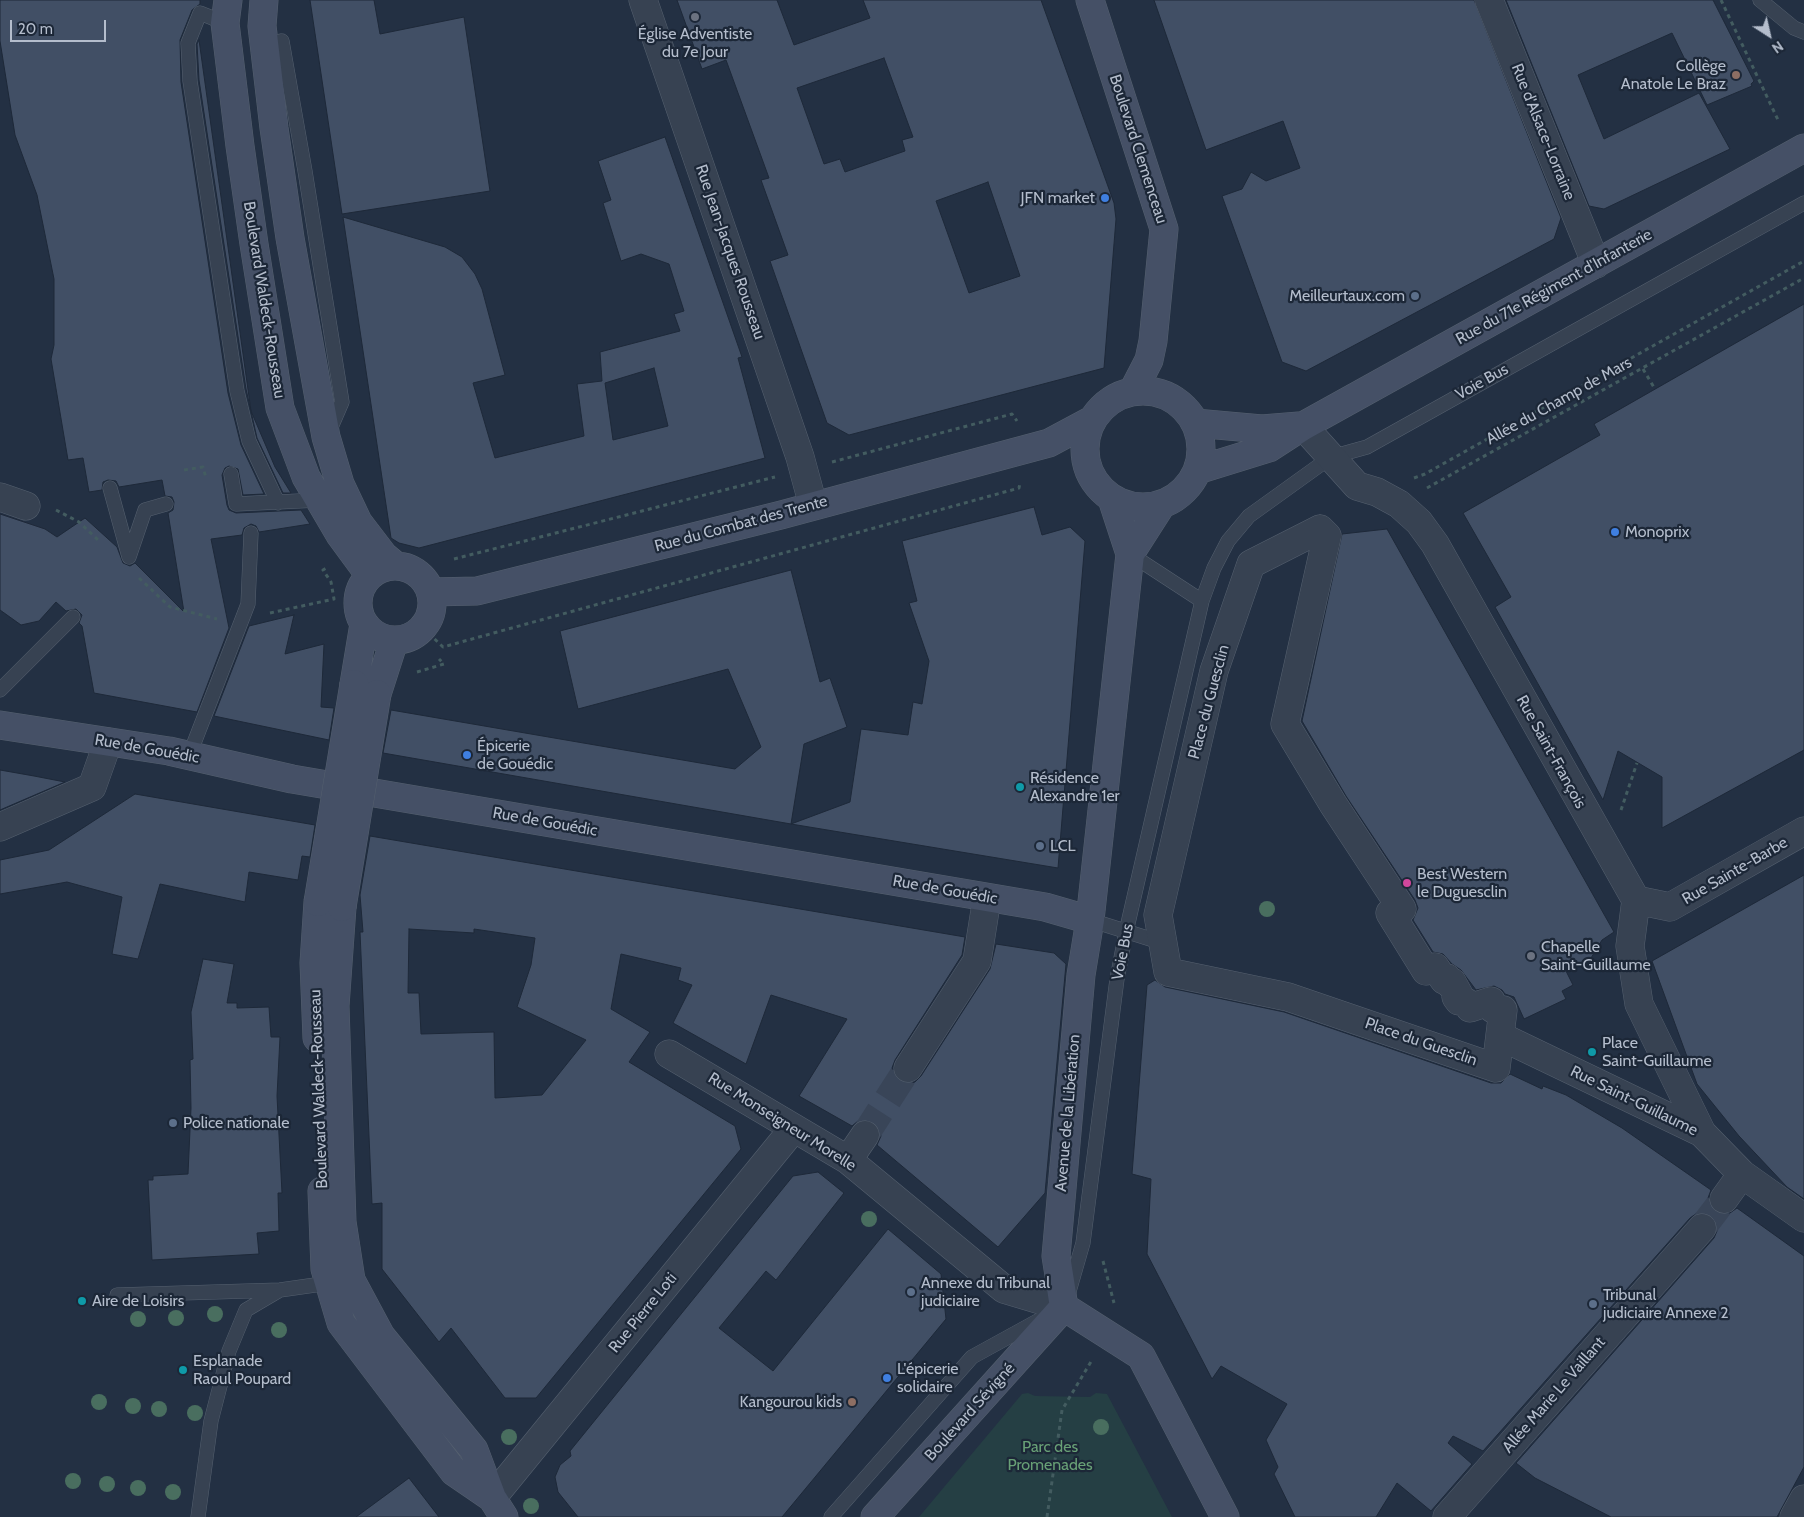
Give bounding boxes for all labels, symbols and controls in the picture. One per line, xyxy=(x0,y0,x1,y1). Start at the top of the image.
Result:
scale bar xyxy=(12,10,109,42)
north arrow xyxy=(1744,10,1794,60)
marker: Église Adventiste du 7e Jour xyxy=(689,11,701,23)
text: 20 m xyxy=(18,20,53,38)
place label: Église Adventiste du 7e Jour xyxy=(638,24,752,62)
text: N xyxy=(1768,37,1787,58)
place label: Collège Anatole Le Braz xyxy=(1621,56,1726,94)
street label: Rue d'Alsace-Lorraine xyxy=(1507,61,1579,203)
marker: Collège Anatole Le Braz xyxy=(1730,69,1742,81)
street label: Boulevard Clemenceau xyxy=(1105,72,1171,226)
street label: Rue Jean-Jacques Rousseau xyxy=(691,162,769,342)
place label: JFN market xyxy=(1021,188,1095,208)
marker: JFN market xyxy=(1099,192,1111,204)
street label: Boulevard Waldeck-Rousseau xyxy=(239,200,289,400)
street label: Rue du 71e Régiment d'Infanterie xyxy=(1453,225,1655,349)
place label: Meilleurtaux.com xyxy=(1289,286,1405,306)
marker: Meilleurtaux.com xyxy=(1409,290,1421,302)
street label: Allée du Champ de Mars xyxy=(1483,353,1635,449)
street label: Voie Bus xyxy=(1452,360,1512,404)
street label: Rue du Combat des Trente xyxy=(652,492,830,556)
place label: Monoprix xyxy=(1625,522,1689,542)
marker: Monoprix xyxy=(1609,526,1621,538)
street label: Place du Guesclin xyxy=(1185,643,1233,761)
street label: Rue Saint-François xyxy=(1512,692,1590,812)
street label: Rue de Gouédic xyxy=(93,730,201,768)
place label: Épicerie de Gouédic xyxy=(477,736,553,774)
marker: Épicerie de Gouédic xyxy=(461,749,473,761)
place label: Résidence Alexandre 1er xyxy=(1030,768,1120,806)
marker: Résidence Alexandre 1er xyxy=(1014,781,1026,793)
street label: Rue de Gouédic xyxy=(491,803,599,841)
street label: Rue Sainte-Barbe xyxy=(1679,833,1791,909)
place label: LCL xyxy=(1050,836,1076,856)
marker: LCL xyxy=(1034,840,1046,852)
place label: Best Western le Duguesclin xyxy=(1417,864,1507,902)
street label: Rue de Gouédic xyxy=(891,871,999,909)
marker: Best Western le Duguesclin xyxy=(1401,877,1413,889)
street label: Voie Bus xyxy=(1108,922,1138,982)
place label: Chapelle Saint-Guillaume xyxy=(1541,937,1651,975)
marker: Chapelle Saint-Guillaume xyxy=(1525,950,1537,962)
street label: Boulevard Waldeck-Rousseau xyxy=(306,989,332,1189)
street label: Place du Guesclin xyxy=(1362,1014,1480,1070)
place label: Place Saint-Guillaume xyxy=(1602,1033,1712,1071)
street label: Avenue de la Libération xyxy=(1052,1034,1084,1192)
marker: Place Saint-Guillaume xyxy=(1586,1046,1598,1058)
street label: Rue Saint-Guillaume xyxy=(1567,1062,1701,1140)
street label: Rue Monseigneur Morelle xyxy=(704,1069,860,1175)
place label: Police nationale xyxy=(183,1113,289,1133)
marker: Police nationale xyxy=(167,1117,179,1129)
street label: Rue Pierre Loti xyxy=(605,1269,681,1357)
place label: Annexe du Tribunal judiciaire xyxy=(921,1273,1050,1311)
place label: Tribunal judiciaire Annexe 2 xyxy=(1603,1285,1729,1323)
marker: Annexe du Tribunal judiciaire xyxy=(905,1286,917,1298)
place label: Aire de Loisirs xyxy=(92,1291,184,1311)
marker: Aire de Loisirs xyxy=(76,1295,88,1307)
marker: Tribunal judiciaire Annexe 2 xyxy=(1587,1298,1599,1310)
street label: Allée Marie Le Vaillant xyxy=(1498,1333,1610,1457)
place label: Esplanade Raoul Poupard xyxy=(193,1351,291,1389)
place label: L'épicerie solidaire xyxy=(897,1359,958,1397)
street label: Boulevard Sévigné xyxy=(921,1359,1019,1465)
marker: Esplanade Raoul Poupard xyxy=(177,1364,189,1376)
marker: L'épicerie solidaire xyxy=(881,1372,893,1384)
place label: Kangourou kids xyxy=(739,1392,842,1412)
marker: Kangourou kids xyxy=(846,1396,858,1408)
park label: Parc des Promenades xyxy=(1007,1437,1093,1475)

